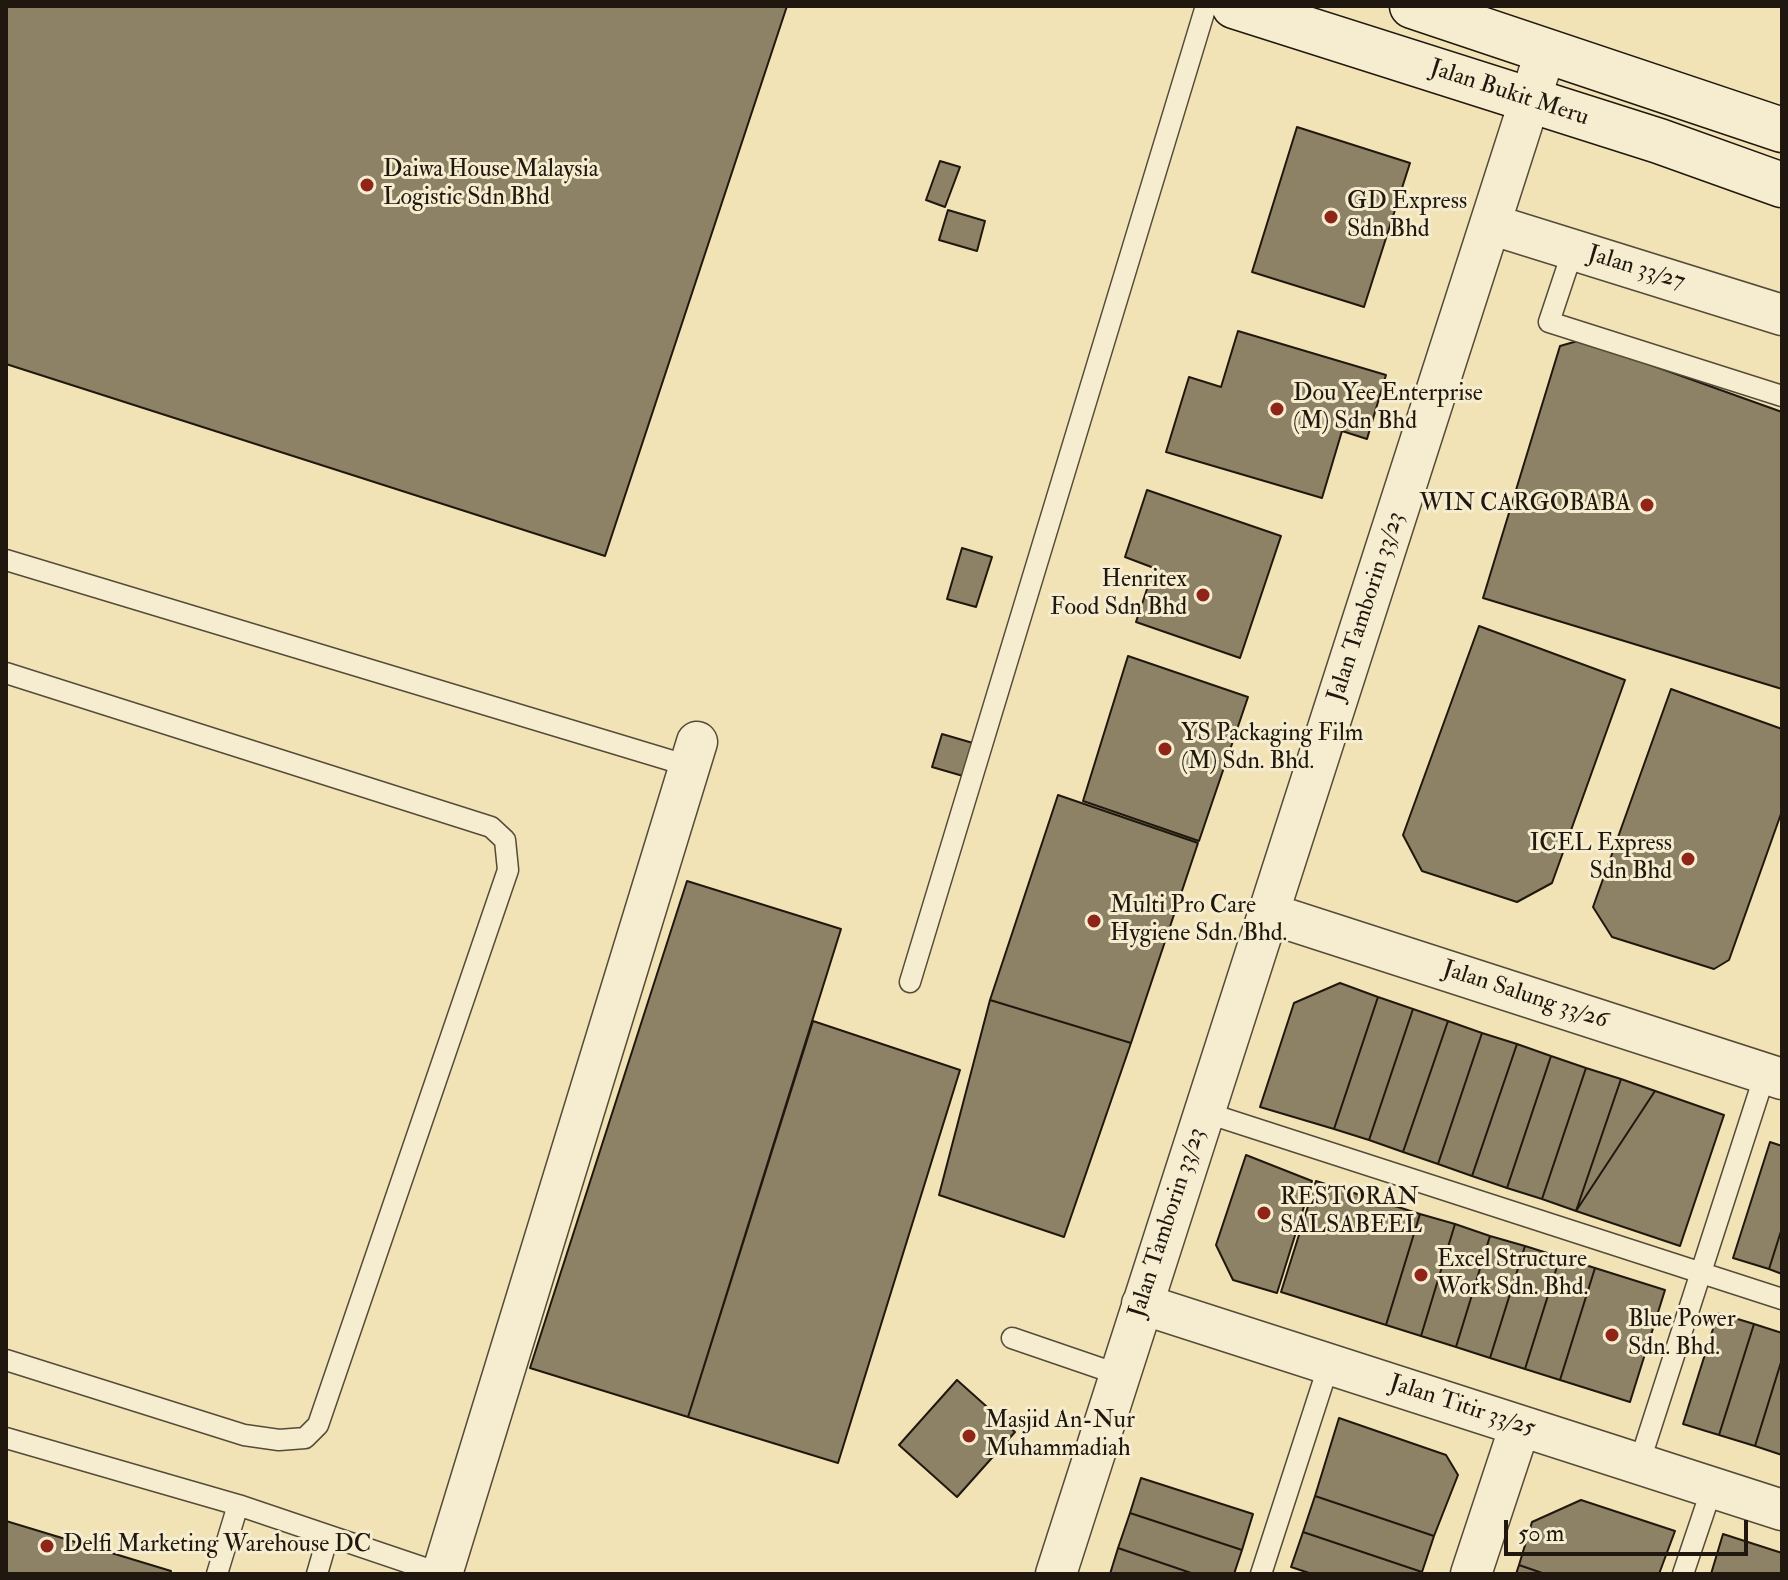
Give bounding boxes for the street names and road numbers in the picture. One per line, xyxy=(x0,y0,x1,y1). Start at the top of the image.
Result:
street label: Jalan Bukit Meru xyxy=(1426,55,1592,133)
street label: Jalan 33/27 xyxy=(1584,241,1688,297)
street label: Jalan Tamborin 33/23 xyxy=(1323,508,1411,706)
street label: Jalan Salung 33/26 xyxy=(1439,956,1611,1036)
street label: Jalan Tamborin 33/23 xyxy=(1124,1124,1212,1322)
street label: Jalan Titir 33/25 xyxy=(1385,1370,1539,1444)

